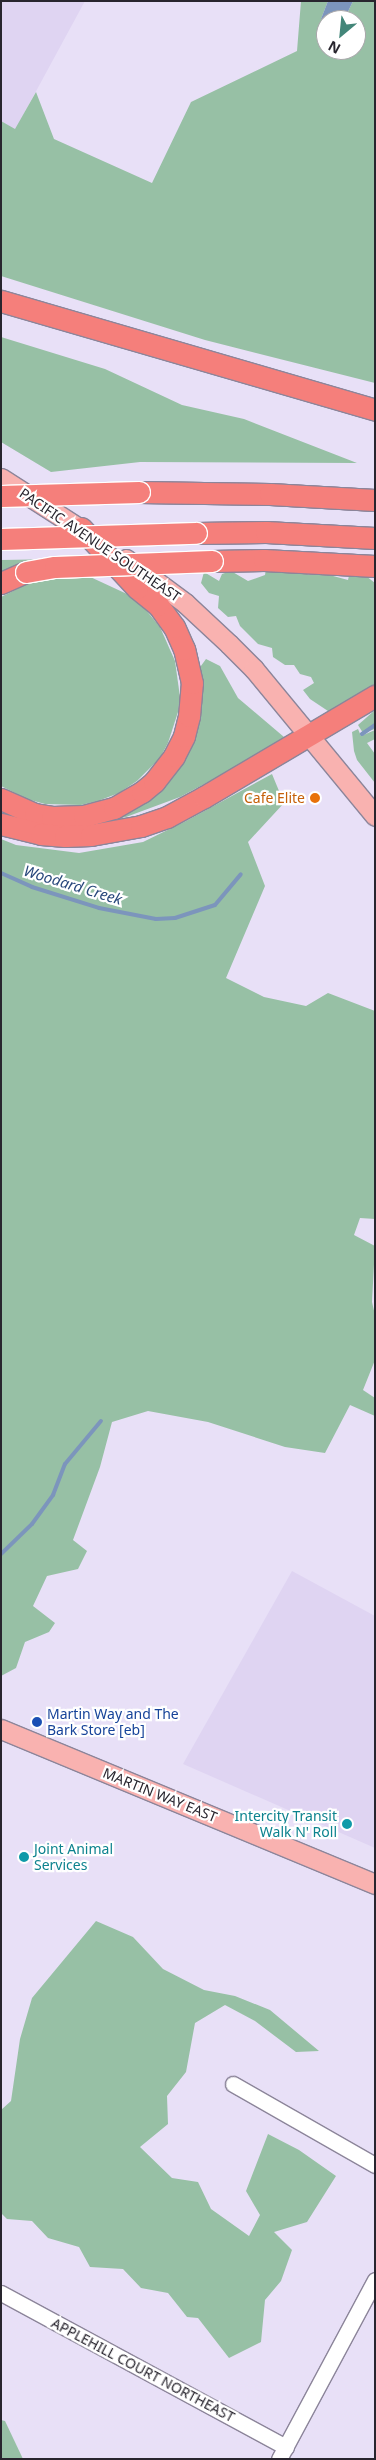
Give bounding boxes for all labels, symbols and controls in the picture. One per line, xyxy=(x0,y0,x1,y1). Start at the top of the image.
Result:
north arrow xyxy=(316,10,366,60)
text: N xyxy=(325,37,344,59)
street label: PACIFIC AVENUE SOUTHEAST xyxy=(16,485,184,605)
place label: Cafe Elite xyxy=(244,790,305,806)
marker: Cafe Elite xyxy=(309,792,321,804)
water label: Woodard Creek xyxy=(22,862,124,908)
place label: Martin Way and The Bark Store [eb] xyxy=(47,1706,179,1738)
marker: Martin Way and The Bark Store [eb] xyxy=(31,1716,43,1728)
street label: MARTIN WAY EAST xyxy=(101,1764,219,1826)
place label: Intercity Transit Walk N' Roll xyxy=(235,1808,337,1840)
marker: Intercity Transit Walk N' Roll xyxy=(341,1818,353,1830)
place label: Joint Animal Services xyxy=(34,1841,113,1874)
marker: Joint Animal Services xyxy=(18,1851,30,1863)
street label: APPLEHILL COURT NORTHEAST xyxy=(49,2314,237,2426)

